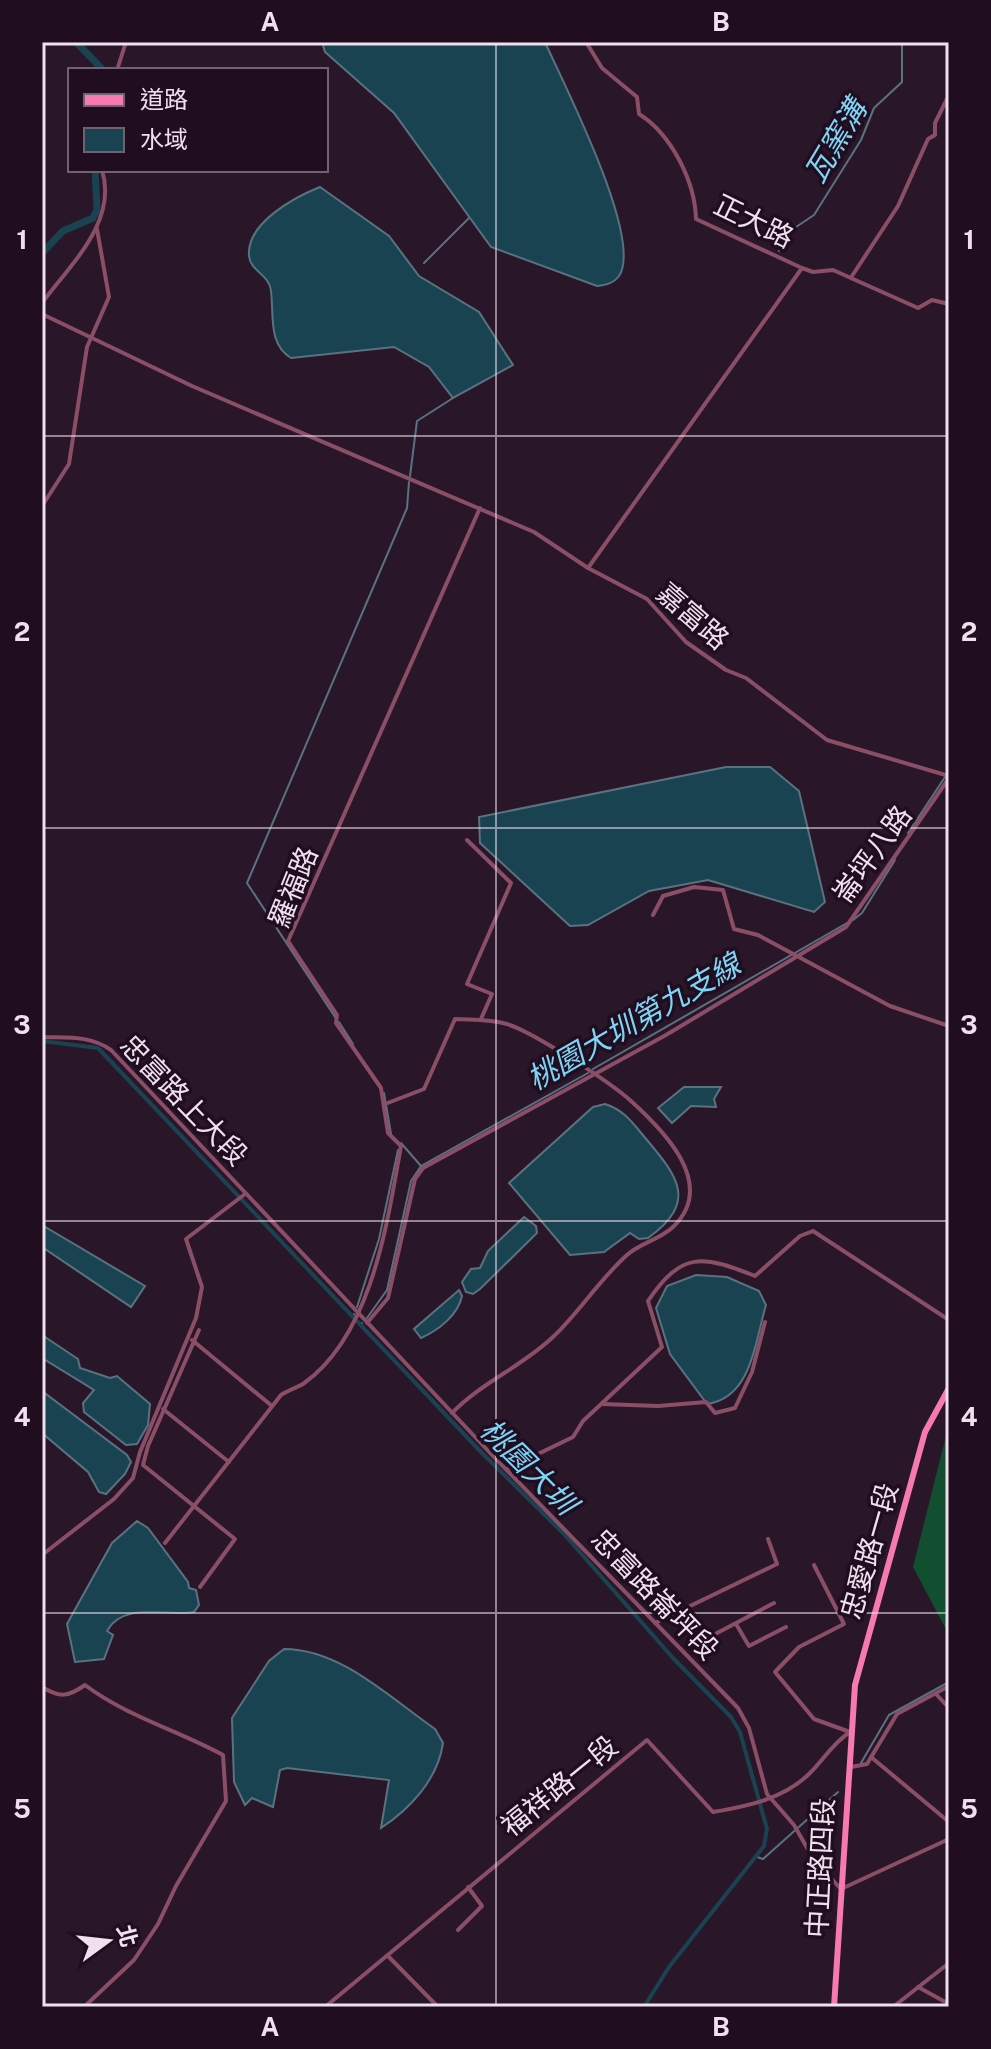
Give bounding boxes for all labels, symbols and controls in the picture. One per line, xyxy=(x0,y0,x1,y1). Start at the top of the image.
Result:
text: A xyxy=(261,6,280,37)
text: B xyxy=(712,6,730,37)
legend xyxy=(68,68,328,172)
text: 道路 xyxy=(140,85,188,113)
water label: 瓦窯溝 xyxy=(797,89,876,188)
text: 水域 xyxy=(140,125,188,153)
street label: 正大路 xyxy=(709,187,799,254)
text: 1 xyxy=(16,224,28,255)
text: 1 xyxy=(963,224,975,255)
street label: 嘉富路 xyxy=(651,576,736,656)
text: 2 xyxy=(14,616,30,647)
text: 2 xyxy=(961,616,977,647)
street label: 崙坪八路 xyxy=(825,799,918,909)
street label: 羅福路 xyxy=(262,842,324,932)
water label: 桃園大圳第九支線 xyxy=(521,944,749,1097)
text: 3 xyxy=(13,1009,31,1040)
text: 3 xyxy=(960,1009,978,1040)
street label: 忠富路上大段 xyxy=(114,1028,255,1172)
text: 4 xyxy=(13,1401,31,1432)
text: 4 xyxy=(960,1401,978,1432)
water label: 桃園大圳 xyxy=(474,1411,587,1524)
street label: 忠愛路一段 xyxy=(833,1479,904,1623)
street label: 忠富路崙坪段 xyxy=(585,1522,726,1666)
street label: 福祥路一段 xyxy=(494,1729,623,1842)
text: 5 xyxy=(13,1793,31,1824)
text: 5 xyxy=(960,1793,978,1824)
street label: 中正路四段 xyxy=(799,1797,840,1939)
north arrow xyxy=(68,1901,148,1981)
text: 北 xyxy=(112,1922,143,1950)
text: A xyxy=(261,2011,280,2042)
text: B xyxy=(712,2011,730,2042)

